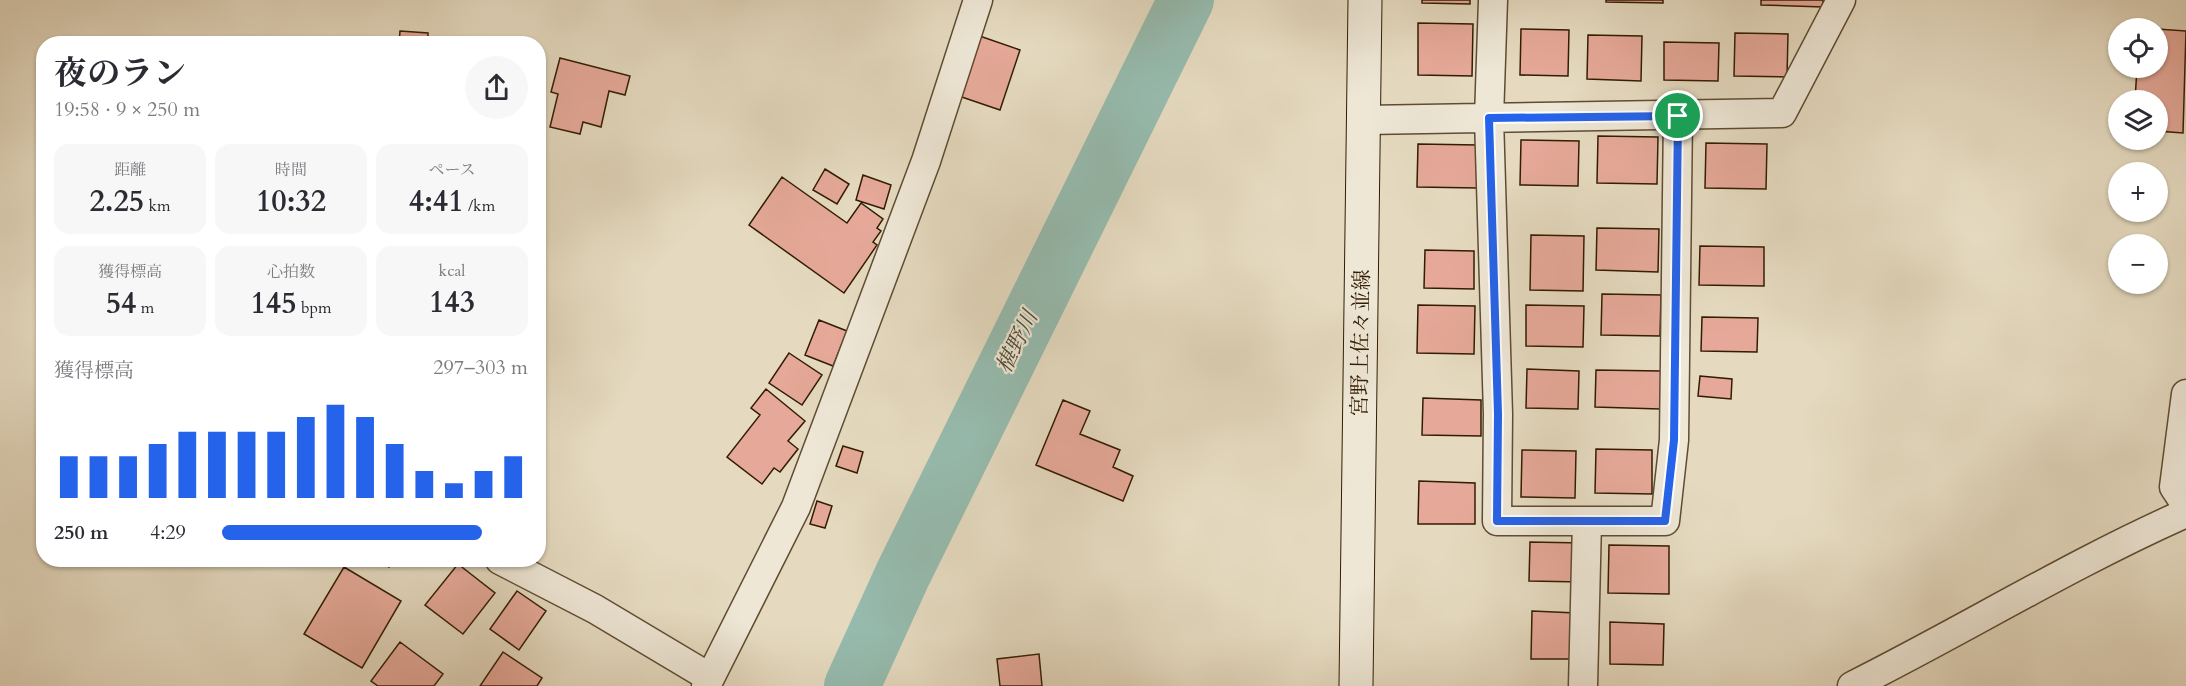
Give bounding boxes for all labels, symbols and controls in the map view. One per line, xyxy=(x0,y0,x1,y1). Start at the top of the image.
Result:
map controls xyxy=(2108,18,2168,294)
button: locate xyxy=(2108,18,2168,78)
text: 夜のラン xyxy=(54,51,186,96)
button: share xyxy=(465,56,528,119)
pin xyxy=(1652,90,1703,141)
button: layers xyxy=(2108,90,2168,150)
text: 19:58 · 9 × 250 m xyxy=(54,96,200,123)
icon: arrive xyxy=(1661,99,1694,132)
text: 距離 xyxy=(114,159,146,181)
text: 時間 xyxy=(275,159,307,181)
text: ペース xyxy=(428,159,476,181)
button: + xyxy=(2108,162,2168,222)
text: 2.25 xyxy=(89,181,144,222)
text: 10:32 xyxy=(256,181,326,222)
text: 4:41 xyxy=(409,181,464,222)
text: km xyxy=(144,195,171,217)
text: /km xyxy=(464,195,495,217)
button: − xyxy=(2108,234,2168,294)
text: kcal xyxy=(439,260,465,282)
text: 獲得標高 xyxy=(98,261,162,283)
text: 心拍数 xyxy=(267,261,315,283)
street label: 宮野上佐々並線 xyxy=(1345,269,1377,417)
text: 143 xyxy=(429,282,475,323)
text: 54 xyxy=(106,283,136,324)
text: 145 xyxy=(250,283,297,324)
text: m xyxy=(136,297,154,319)
text: bpm xyxy=(297,297,332,319)
water label: 椹野川 xyxy=(989,304,1046,378)
text: 297–303 m xyxy=(433,354,528,381)
text: 獲得標高 xyxy=(54,357,134,384)
text: 250 m xyxy=(54,519,109,546)
text: 4:29 xyxy=(150,519,186,546)

